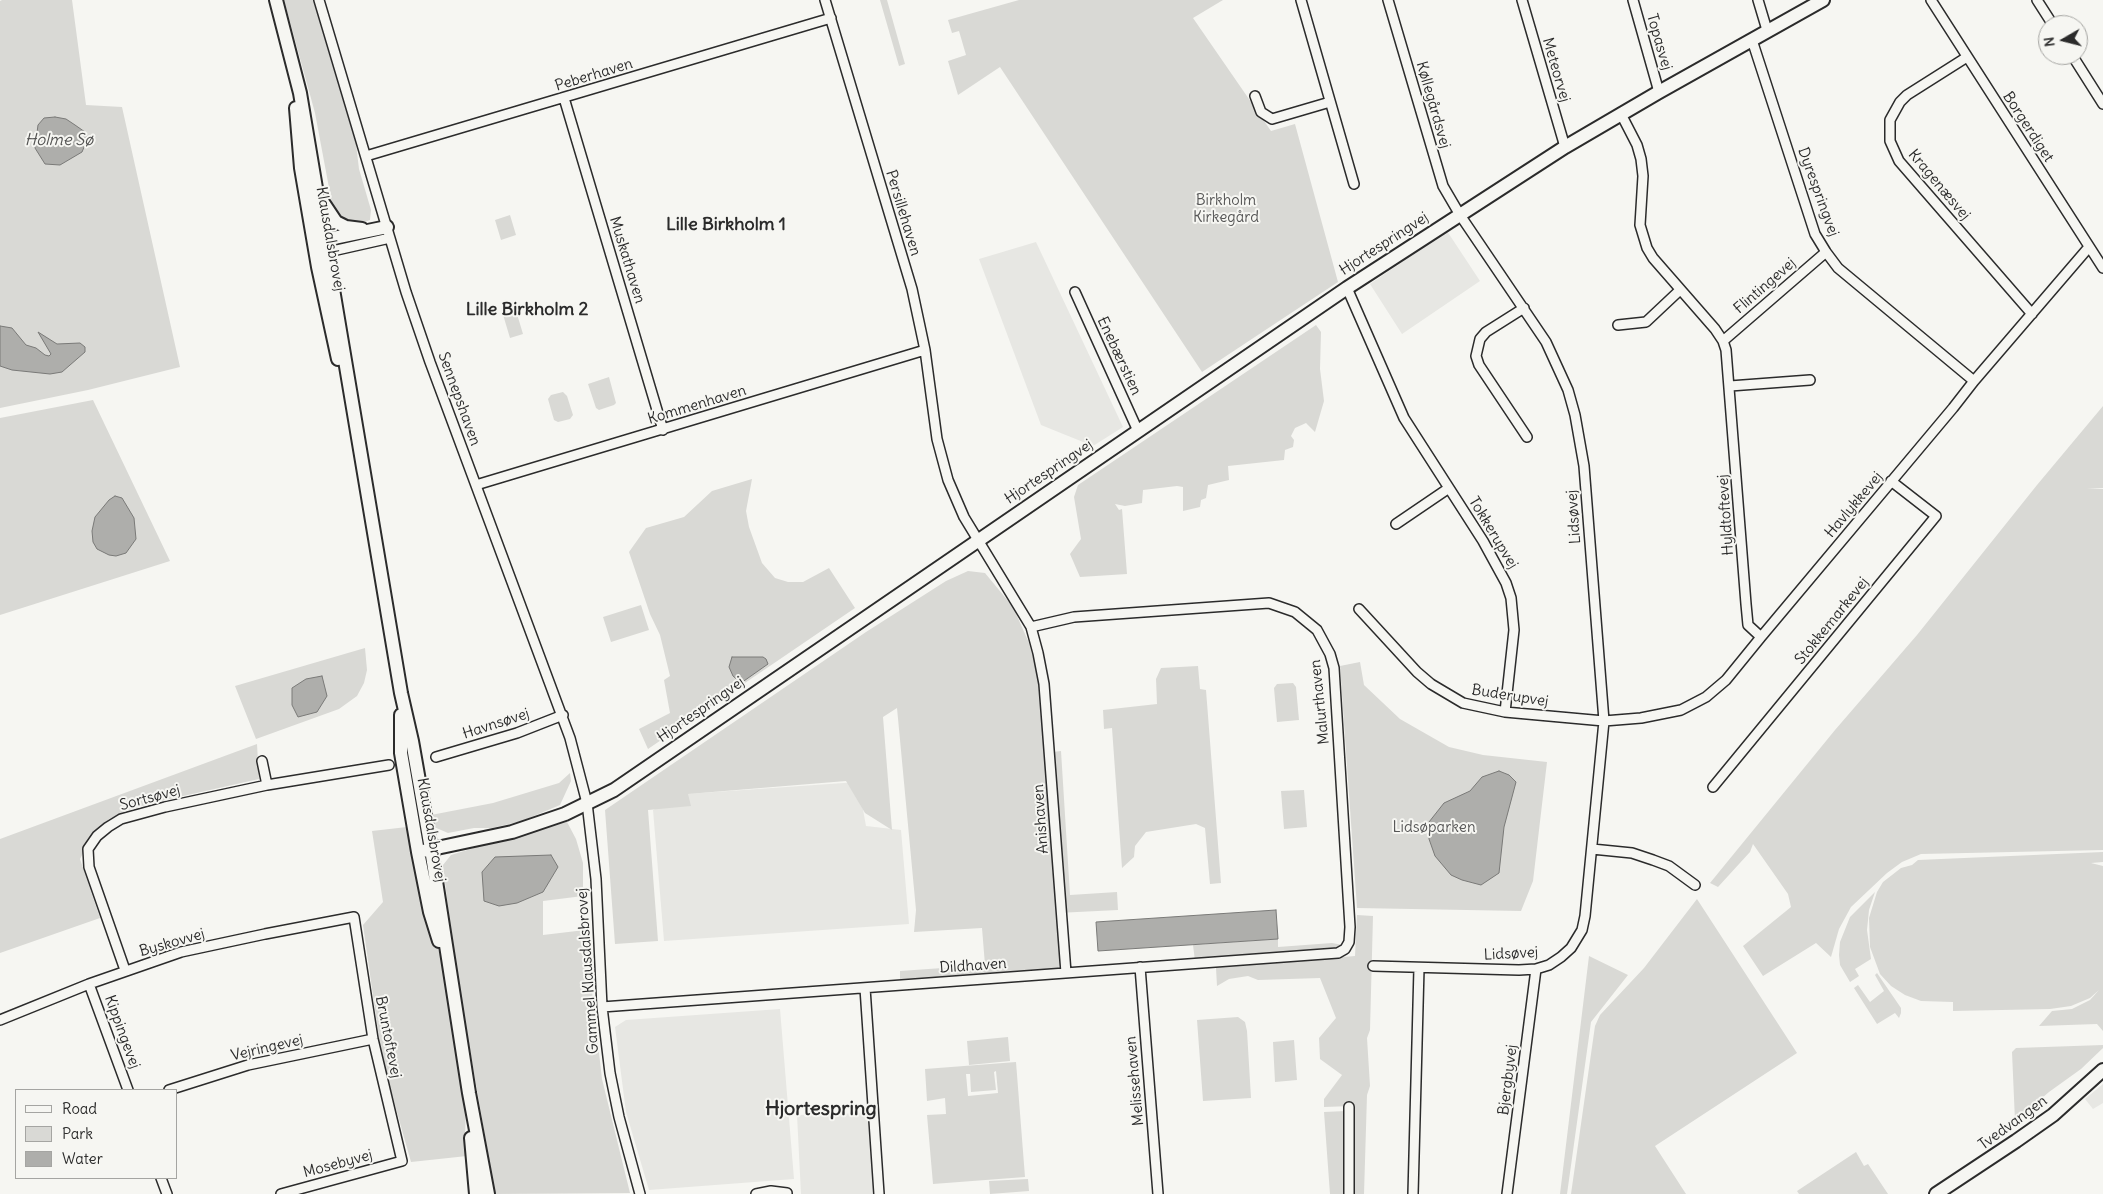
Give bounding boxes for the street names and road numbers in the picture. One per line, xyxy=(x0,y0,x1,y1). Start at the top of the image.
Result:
street label: Topasvej xyxy=(1642,12,1676,72)
street label: Meteorvej xyxy=(1538,36,1574,104)
street label: Peberhaven xyxy=(553,55,635,95)
street label: Køllegårdsvej xyxy=(1412,59,1454,151)
street label: Borgerdiget xyxy=(1999,88,2057,166)
street label: Dyrespringvej xyxy=(1794,145,1842,239)
street label: Kragenæsvej xyxy=(1904,146,1974,224)
street label: Persillehaven xyxy=(881,168,925,258)
street label: Klausdalsbrovej xyxy=(312,185,348,293)
street label: Hjortespringvej xyxy=(1336,209,1432,279)
street label: Muskathaven xyxy=(605,214,649,306)
street label: Flintingevej xyxy=(1730,254,1800,318)
street label: Enebærstien xyxy=(1093,314,1145,398)
street label: Sennepshaven xyxy=(434,350,484,448)
street label: Kommenhaven xyxy=(646,381,748,429)
street label: Hjortespringvej xyxy=(1002,436,1096,508)
street label: Havlykkevej xyxy=(1821,468,1887,542)
street label: Hyldtoftevej xyxy=(1714,474,1738,556)
street label: Lidsøvej xyxy=(1563,489,1585,545)
street label: Tokkerupvej xyxy=(1465,494,1521,572)
street label: Stokkemarkevej xyxy=(1791,574,1873,668)
street label: Malurthaven xyxy=(1307,659,1333,745)
street label: Hjortespringvej xyxy=(654,673,748,747)
street label: Buderupvej xyxy=(1470,681,1550,711)
street label: Havnsøvej xyxy=(460,705,532,743)
street label: Klausdalsbrovej xyxy=(413,776,449,884)
street label: Sortsøvej xyxy=(118,781,182,815)
street label: Anishaven xyxy=(1030,784,1052,854)
street label: Gammel Klausdalsbrovej xyxy=(573,887,603,1055)
street label: Byskovvej xyxy=(137,925,207,961)
street label: Lidsøvej xyxy=(1483,944,1539,964)
street label: Dildhaven xyxy=(939,955,1007,977)
street label: Kippingevej xyxy=(100,993,144,1071)
street label: Bruntoftevej xyxy=(371,994,405,1080)
street label: Vejringevej xyxy=(229,1031,305,1065)
street label: Melissehaven xyxy=(1122,1035,1148,1127)
street label: Bjergbyvej xyxy=(1495,1044,1521,1116)
street label: Tvedvangen xyxy=(1975,1092,2051,1154)
street label: Mosebyvej xyxy=(301,1146,375,1182)

